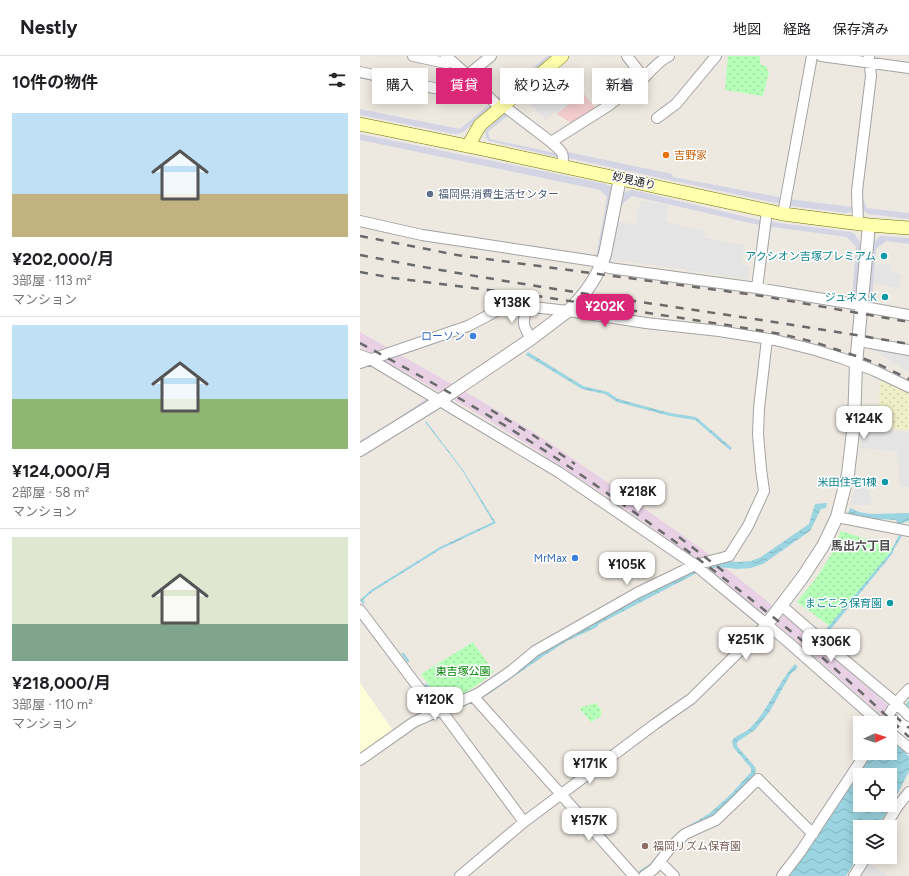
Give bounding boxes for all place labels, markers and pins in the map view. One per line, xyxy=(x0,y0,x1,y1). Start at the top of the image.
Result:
place label: 吉野家 xyxy=(674,149,707,162)
marker: 吉野家 xyxy=(661,150,671,160)
place label: 福岡県消費生活センター xyxy=(438,188,559,201)
marker: 福岡県消費生活センター xyxy=(425,189,435,199)
place label: アクシオン吉塚プレミアム xyxy=(745,250,876,263)
marker: アクシオン吉塚プレミアム xyxy=(879,251,889,261)
pin: ¥138K xyxy=(484,290,540,324)
place label: ジュネス.K xyxy=(825,291,877,304)
marker: ジュネス.K xyxy=(880,292,890,302)
pin: ¥202K xyxy=(577,294,633,328)
place label: ローソン xyxy=(421,330,465,343)
marker: ローソン xyxy=(468,331,478,341)
pin: ¥124K xyxy=(836,406,892,440)
place label: 米田住宅1棟 xyxy=(817,476,877,489)
marker: 米田住宅1棟 xyxy=(880,477,890,487)
pin: ¥218K xyxy=(610,479,666,513)
place label: MrMax xyxy=(534,552,568,565)
pin: ¥105K xyxy=(599,552,655,586)
marker: MrMax xyxy=(570,553,580,563)
place label: まごころ保育園 xyxy=(805,597,882,610)
marker: まごころ保育園 xyxy=(885,598,895,608)
pin: ¥251K xyxy=(718,627,774,661)
pin: ¥306K xyxy=(803,629,859,663)
pin: ¥120K xyxy=(407,687,463,721)
pin: ¥171K xyxy=(562,751,618,785)
pin: ¥157K xyxy=(561,808,617,842)
place label: 福岡リズム保育園 xyxy=(653,840,741,853)
marker: 福岡リズム保育園 xyxy=(640,841,650,851)

